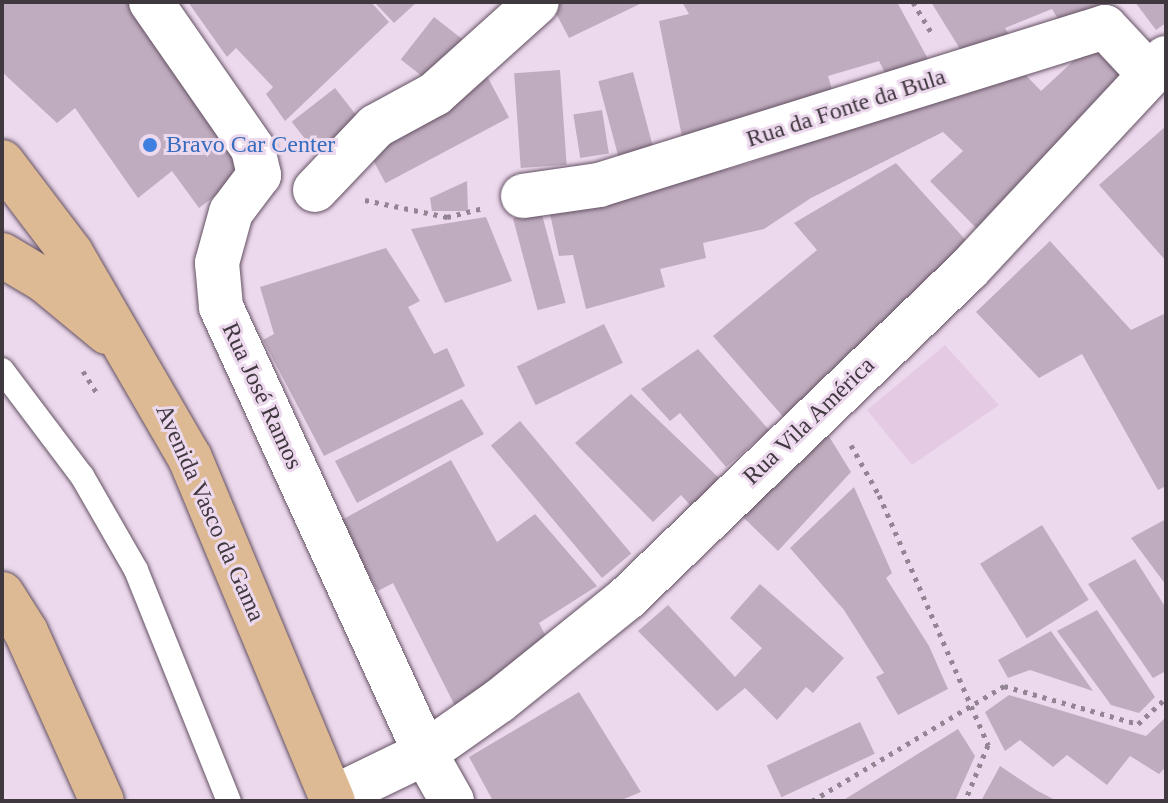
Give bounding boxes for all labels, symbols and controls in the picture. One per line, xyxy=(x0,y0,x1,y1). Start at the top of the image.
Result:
street label: Rua da Fonte da Bula xyxy=(743,62,949,154)
place label: Bravo Car Center xyxy=(166,131,335,159)
marker: Bravo Car Center xyxy=(141,136,159,154)
street label: Rua José Ramos xyxy=(215,318,309,474)
street label: Rua Vila América xyxy=(737,350,881,492)
street label: Avenida Vasco da Gama xyxy=(149,400,271,626)

